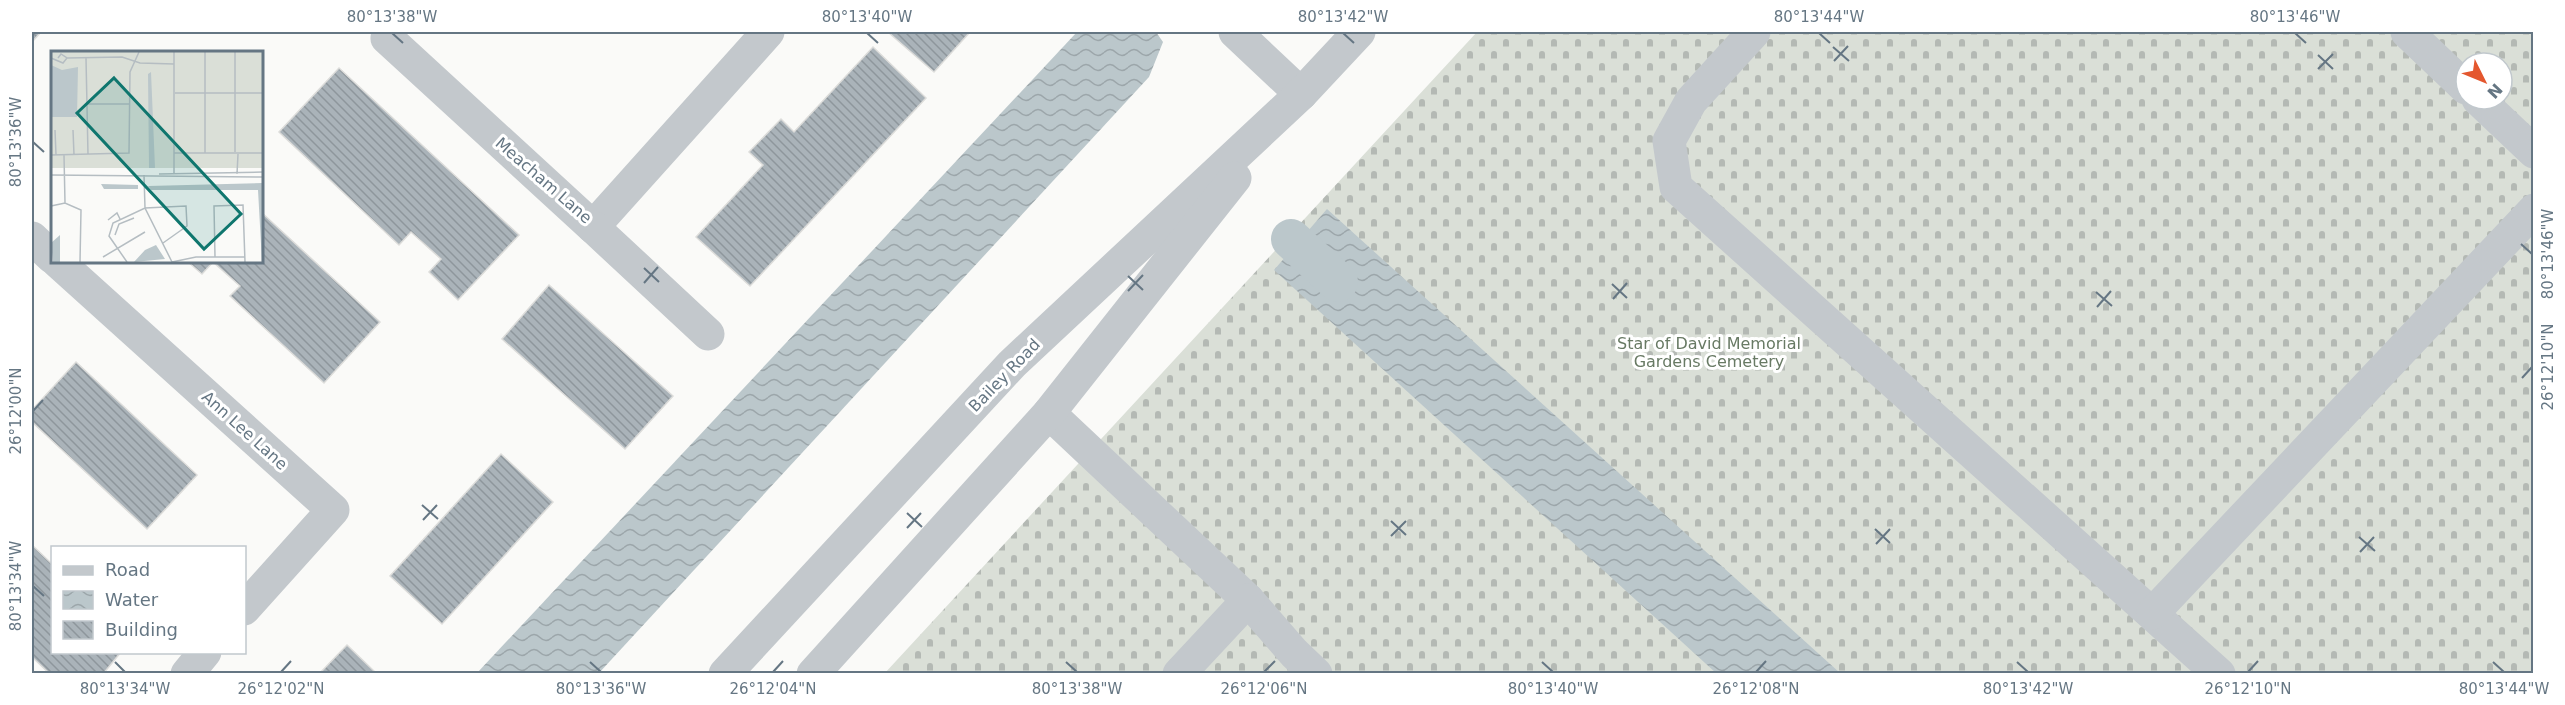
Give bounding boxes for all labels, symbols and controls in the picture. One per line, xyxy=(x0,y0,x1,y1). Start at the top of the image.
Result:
text: 80°13'38"W xyxy=(347,8,437,26)
text: 80°13'40"W xyxy=(822,8,912,26)
text: 80°13'42"W xyxy=(1298,8,1388,26)
text: 80°13'44"W xyxy=(1774,8,1864,26)
text: 80°13'46"W xyxy=(2250,8,2340,26)
inset map xyxy=(51,51,262,262)
north arrow xyxy=(2454,51,2514,111)
text: N xyxy=(2483,80,2506,102)
text: 80°13'36"W xyxy=(7,97,25,187)
street label: Meacham Lane xyxy=(492,133,596,227)
text: 80°13'46"W xyxy=(2539,209,2557,299)
text: 26°12'10"N xyxy=(2539,323,2557,411)
park label: Star of David Memorial Gardens Cemetery xyxy=(1617,334,1801,371)
street label: Bailey Road xyxy=(965,335,1044,416)
text: 26°12'00"N xyxy=(7,367,25,455)
street label: Ann Lee Lane xyxy=(198,387,291,474)
text: 80°13'34"W xyxy=(7,541,25,631)
legend xyxy=(51,546,246,654)
text: Road xyxy=(105,559,150,580)
text: Water xyxy=(105,589,159,610)
text: Building xyxy=(105,619,178,640)
text: 80°13'34"W xyxy=(80,680,170,698)
text: 26°12'02"N xyxy=(237,680,325,698)
text: 80°13'36"W xyxy=(556,680,646,698)
text: 26°12'04"N xyxy=(729,680,817,698)
text: 80°13'38"W xyxy=(1032,680,1122,698)
text: 26°12'06"N xyxy=(1220,680,1308,698)
text: 80°13'40"W xyxy=(1508,680,1598,698)
text: 26°12'08"N xyxy=(1712,680,1800,698)
text: 80°13'42"W xyxy=(1983,680,2073,698)
text: 26°12'10"N xyxy=(2204,680,2292,698)
text: 80°13'44"W xyxy=(2459,680,2549,698)

